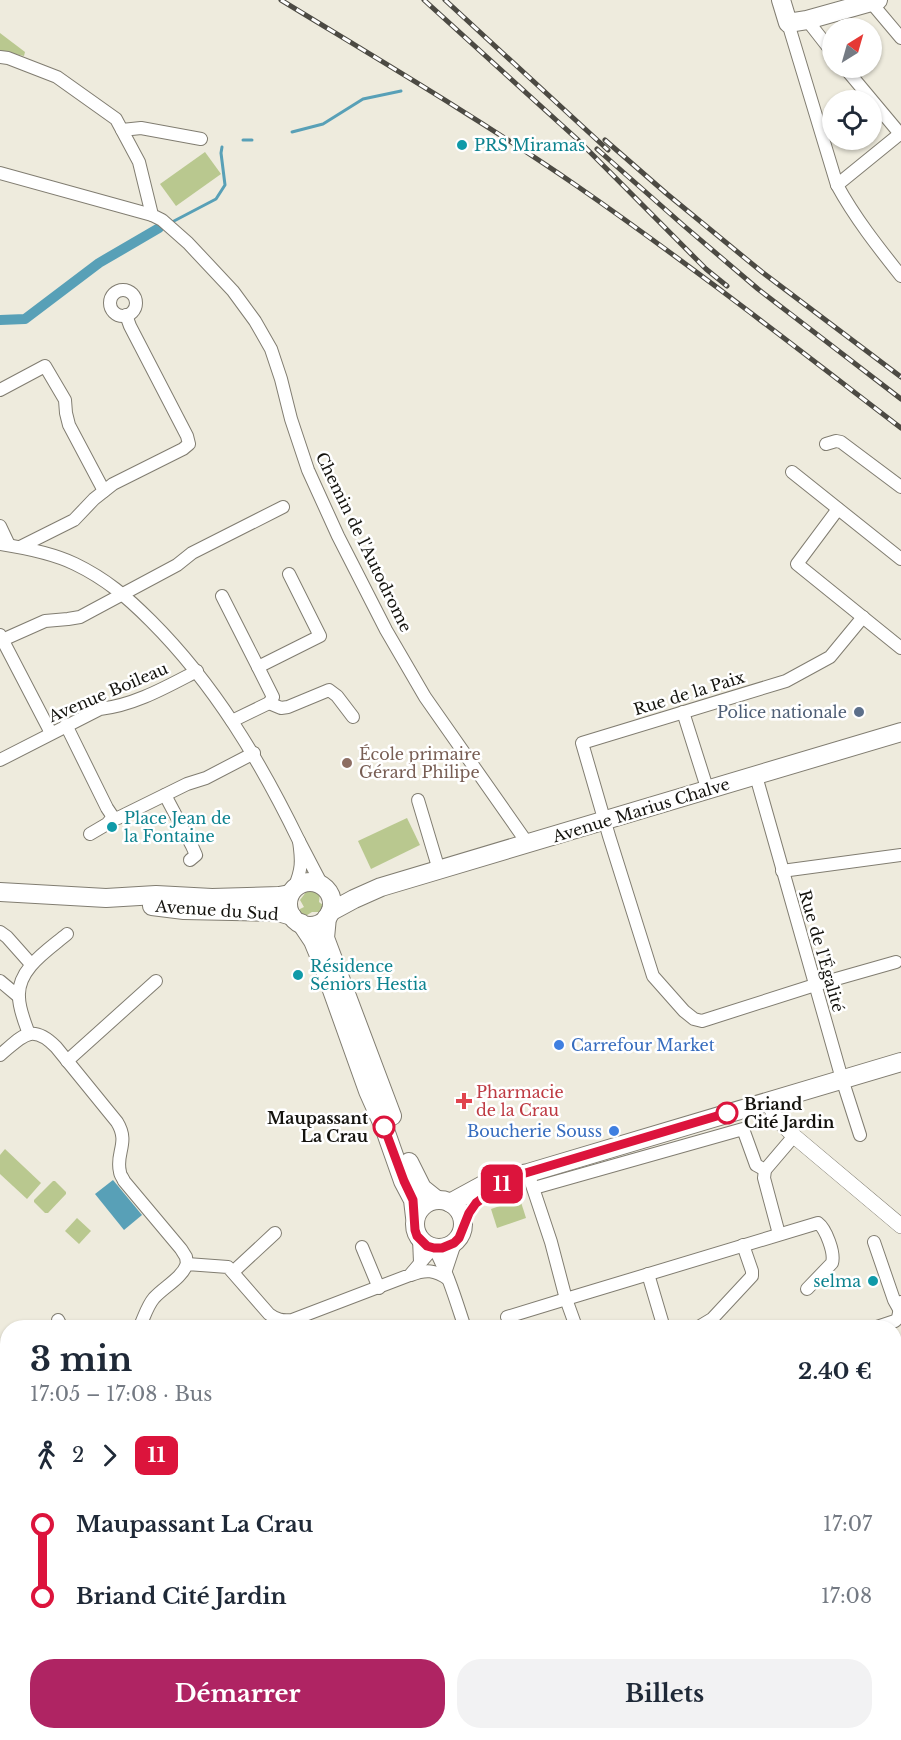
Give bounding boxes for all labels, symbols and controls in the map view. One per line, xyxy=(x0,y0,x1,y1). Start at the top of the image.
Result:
north arrow xyxy=(822,18,882,78)
map controls xyxy=(822,18,882,150)
button: locate xyxy=(822,90,882,150)
place label: PRS Miramas xyxy=(474,135,585,155)
marker: PRS Miramas xyxy=(455,138,469,152)
street label: Chemin de l'Autodrome xyxy=(312,449,416,635)
street label: Avenue Boileau xyxy=(44,658,171,727)
street label: Rue de la Paix xyxy=(631,667,747,719)
place label: Police nationale xyxy=(717,702,847,722)
marker: Police nationale xyxy=(852,705,866,719)
place label: École primaire Gérard Philipe xyxy=(359,744,481,782)
marker: École primaire Gérard Philipe xyxy=(340,756,354,770)
street label: Avenue Marius Chalve xyxy=(549,774,732,847)
place label: Place Jean de la Fontaine xyxy=(124,808,231,846)
marker: Place Jean de la Fontaine xyxy=(105,820,119,834)
street label: Rue de l'Égalité xyxy=(795,888,849,1014)
street label: Avenue du Sud xyxy=(154,896,279,924)
place label: Résidence Séniors Hestia xyxy=(310,956,427,994)
marker: Résidence Séniors Hestia xyxy=(291,968,305,982)
place label: Carrefour Market xyxy=(571,1035,715,1055)
marker: Carrefour Market xyxy=(552,1038,566,1052)
place label: Pharmacie de la Crau xyxy=(476,1082,564,1120)
marker: Pharmacie de la Crau xyxy=(457,1094,471,1108)
place label: Briand Cité Jardin xyxy=(744,1094,835,1132)
marker: Briand Cité Jardin xyxy=(716,1102,738,1124)
place label: Maupassant La Crau xyxy=(267,1108,369,1146)
marker: Maupassant La Crau xyxy=(373,1116,395,1138)
place label: Boucherie Souss xyxy=(467,1121,602,1141)
marker: Boucherie Souss xyxy=(607,1124,621,1138)
line badge: 11 xyxy=(475,1164,529,1204)
text: 11 xyxy=(493,1171,511,1197)
place label: selma xyxy=(813,1271,861,1291)
marker: selma xyxy=(866,1274,880,1288)
text: 3 min xyxy=(30,1339,132,1380)
text: 2.40 € xyxy=(798,1358,872,1385)
text: 17:05 – 17:08 · Bus xyxy=(30,1382,212,1406)
icon: walk xyxy=(30,1439,63,1472)
icon: forward xyxy=(93,1439,126,1472)
text: 11 xyxy=(147,1442,166,1468)
text: 2 xyxy=(72,1443,84,1467)
text: Maupassant La Crau xyxy=(76,1511,313,1538)
text: 17:07 xyxy=(823,1512,872,1536)
text: Briand Cité Jardin xyxy=(76,1583,286,1610)
text: 17:08 xyxy=(821,1584,872,1608)
button: Démarrer xyxy=(30,1659,445,1728)
button: Billets xyxy=(457,1659,872,1728)

